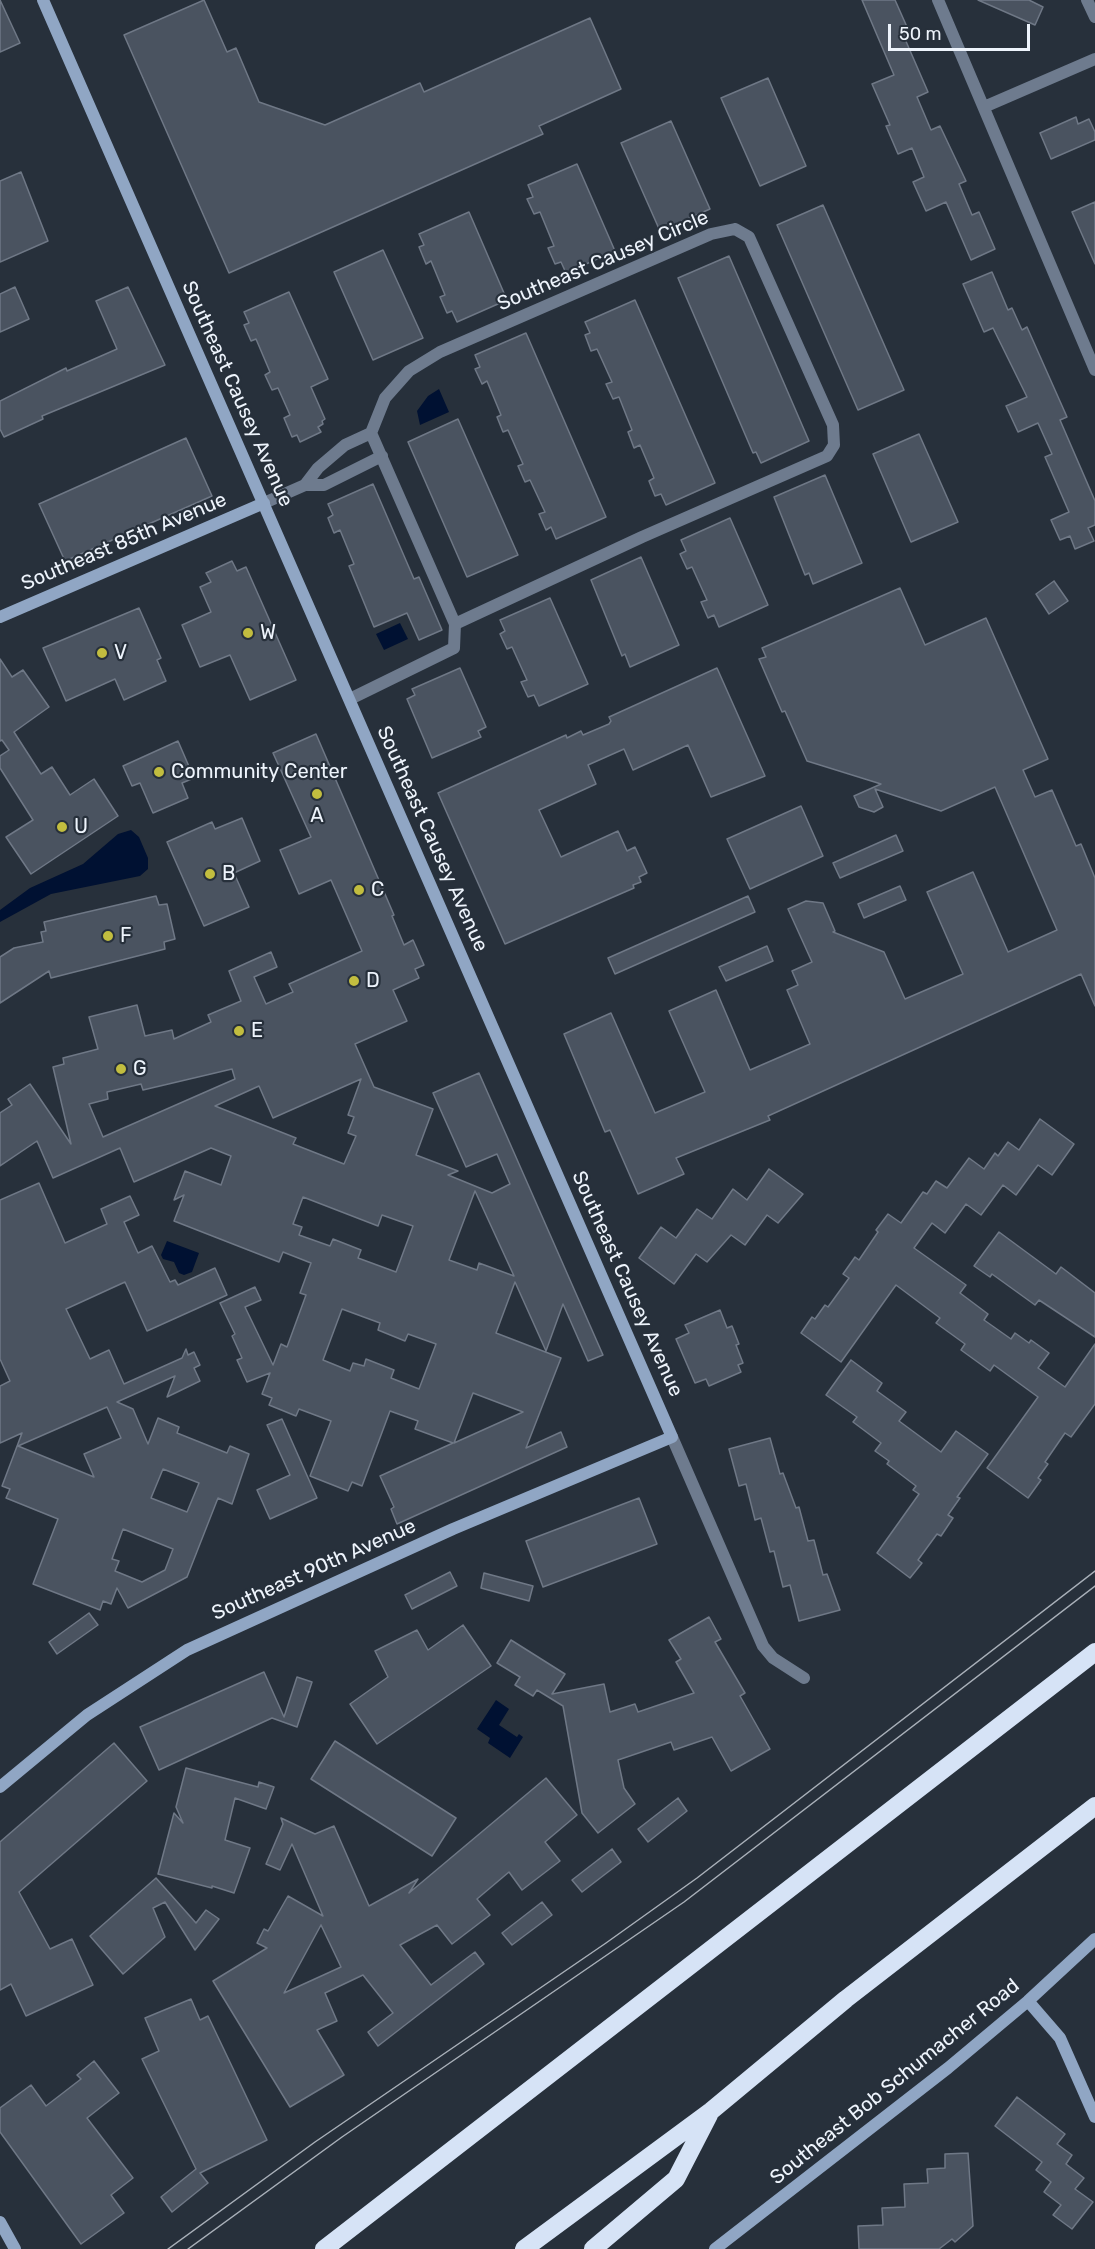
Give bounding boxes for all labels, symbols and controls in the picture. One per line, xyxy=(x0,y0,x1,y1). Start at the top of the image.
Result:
scale bar xyxy=(891,12,1034,50)
text: 50 m xyxy=(899,23,942,45)
street label: Southeast Causey Circle xyxy=(494,206,712,316)
street label: Southeast Causey Avenue xyxy=(176,277,298,511)
street label: Southeast 85th Avenue xyxy=(18,488,230,596)
place label: W xyxy=(260,621,276,645)
marker: W xyxy=(241,626,255,640)
place label: V xyxy=(114,641,127,665)
marker: V xyxy=(95,646,109,660)
street label: Southeast Causey Avenue xyxy=(371,722,493,956)
place label: Community Center xyxy=(171,760,347,784)
marker: Community Center xyxy=(152,765,166,779)
marker: A xyxy=(310,787,324,801)
place label: A xyxy=(310,804,324,828)
place label: U xyxy=(74,815,88,839)
marker: U xyxy=(55,820,69,834)
place label: B xyxy=(222,862,235,886)
marker: B xyxy=(203,867,217,881)
place label: C xyxy=(371,878,384,902)
marker: C xyxy=(352,883,366,897)
place label: F xyxy=(120,924,132,948)
marker: F xyxy=(101,929,115,943)
place label: D xyxy=(366,969,380,993)
marker: D xyxy=(347,974,361,988)
place label: E xyxy=(251,1019,263,1043)
marker: E xyxy=(232,1024,246,1038)
place label: G xyxy=(133,1057,147,1081)
marker: G xyxy=(114,1062,128,1076)
street label: Southeast Causey Avenue xyxy=(566,1167,688,1401)
street label: Southeast 90th Avenue xyxy=(208,1514,420,1626)
street label: Southeast Bob Schumacher Road xyxy=(766,1974,1024,2190)

